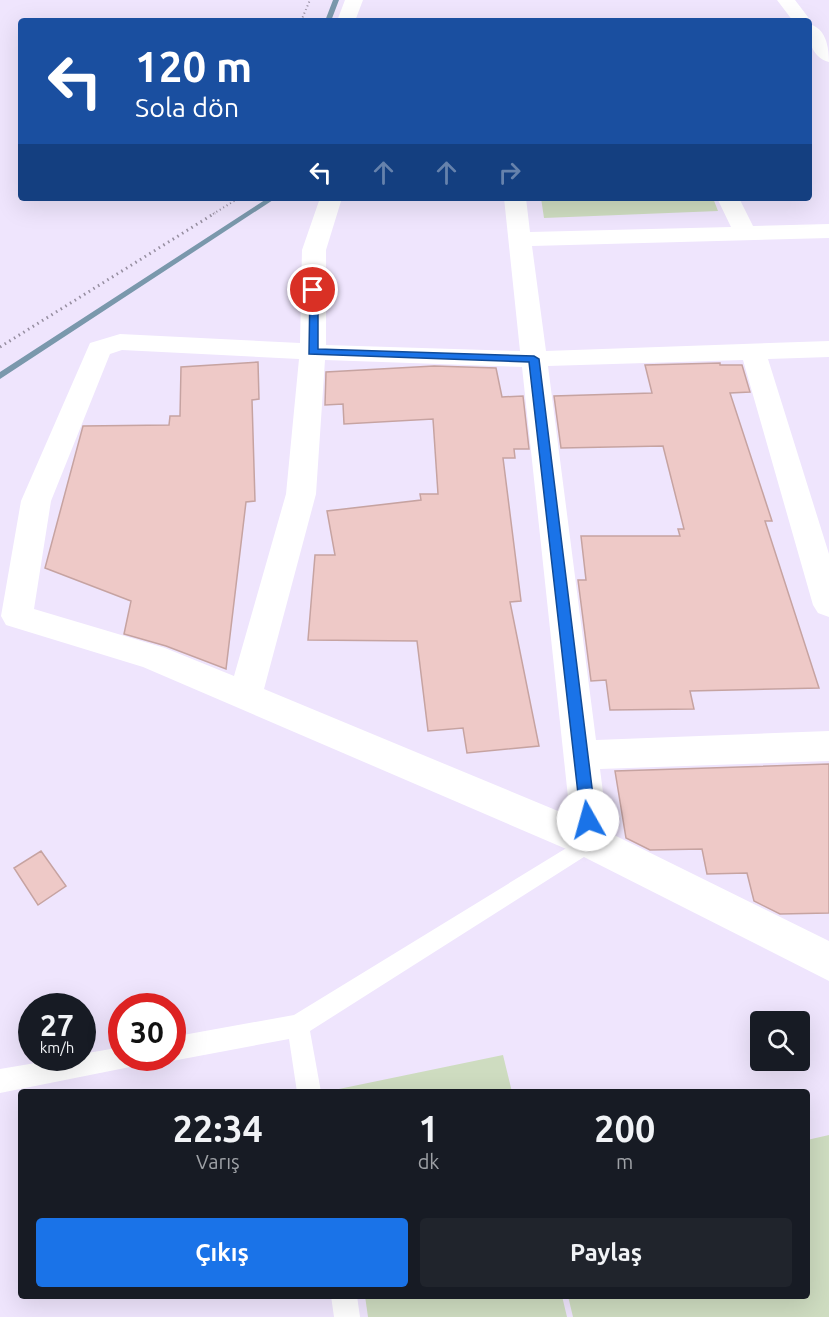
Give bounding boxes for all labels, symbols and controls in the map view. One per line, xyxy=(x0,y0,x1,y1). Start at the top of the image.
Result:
icon: left xyxy=(36,42,114,120)
text: 120 m xyxy=(135,43,252,90)
text: Sola dön xyxy=(135,92,239,122)
icon: left xyxy=(304,156,337,189)
icon: ahead xyxy=(367,156,400,189)
icon: ahead xyxy=(430,156,463,189)
icon: right xyxy=(493,156,526,189)
pin xyxy=(287,264,338,315)
icon: arrive xyxy=(296,273,329,306)
position arrow xyxy=(556,788,620,852)
speed limit sign: 30 xyxy=(108,993,186,1071)
text: 27 xyxy=(40,1008,74,1042)
map controls xyxy=(750,1011,810,1071)
button: search xyxy=(750,1011,810,1071)
text: km/h xyxy=(40,1039,74,1056)
text: 22:34 xyxy=(173,1108,263,1149)
text: 1 xyxy=(418,1108,439,1149)
text: 200 xyxy=(594,1108,655,1149)
text: Varış xyxy=(196,1150,240,1173)
text: dk xyxy=(418,1150,439,1173)
text: m xyxy=(616,1150,633,1173)
button: Çıkış xyxy=(36,1218,408,1287)
button: Paylaş xyxy=(420,1218,792,1287)

